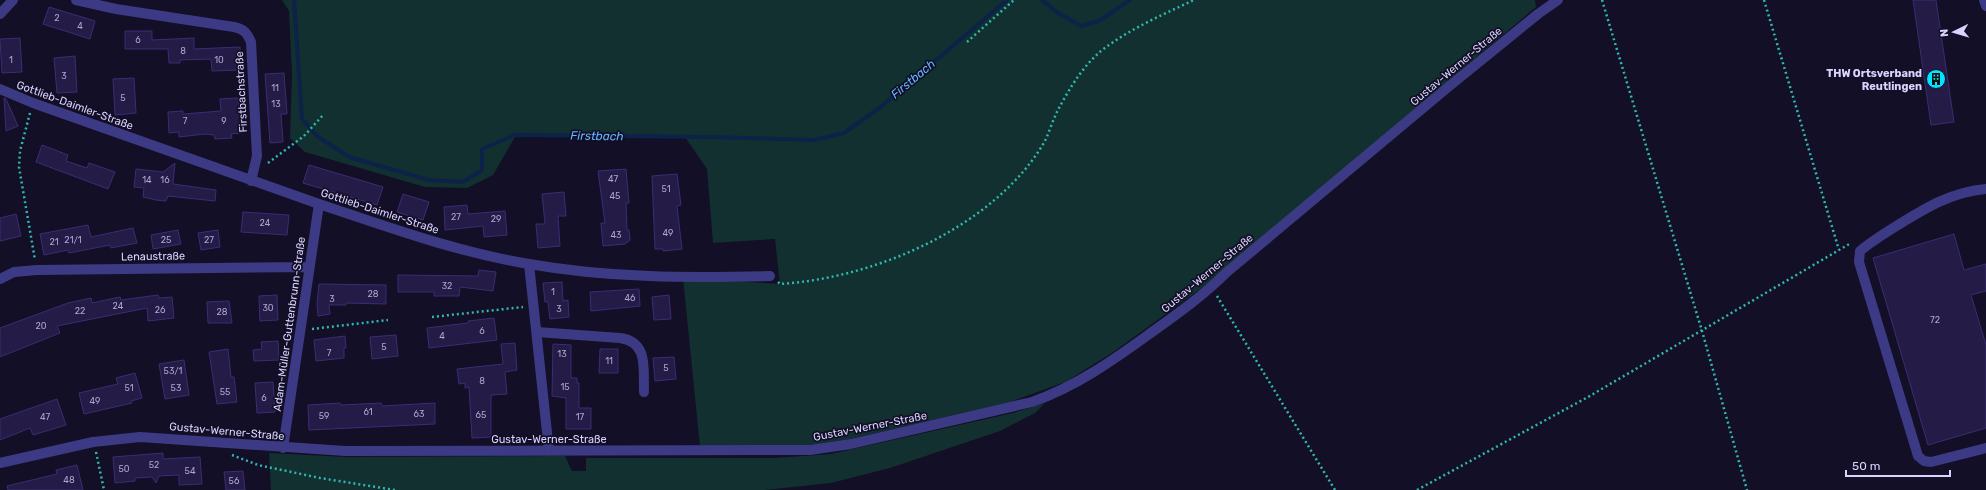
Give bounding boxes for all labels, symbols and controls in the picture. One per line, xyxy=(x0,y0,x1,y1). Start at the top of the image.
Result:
north arrow xyxy=(1934,12,1974,52)
house number: 2 xyxy=(54,13,60,23)
house number: 4 xyxy=(77,21,83,31)
street label: Gustav-Werner-Straße xyxy=(1408,24,1505,108)
text: N xyxy=(1938,28,1951,37)
house number: 6 xyxy=(135,35,141,45)
house number: 8 xyxy=(180,46,186,56)
street label: Firstbachstraße xyxy=(233,51,250,133)
house number: 1 xyxy=(9,55,13,65)
house number: 10 xyxy=(214,55,224,65)
water label: Firstbach xyxy=(888,57,938,101)
place label: THW Ortsverband Reutlingen xyxy=(1826,67,1922,93)
building icon: THW Ortsverband Reutlingen xyxy=(1925,68,1947,90)
house number: 3 xyxy=(61,71,67,81)
street label: Gottlieb-Daimler-Straße xyxy=(15,78,135,133)
house number: 11 xyxy=(271,83,279,93)
house number: 5 xyxy=(120,93,126,103)
house number: 13 xyxy=(271,99,281,109)
house number: 7 xyxy=(183,116,188,126)
house number: 9 xyxy=(221,116,227,126)
water label: Firstbach xyxy=(570,129,624,143)
house number: 47 xyxy=(608,174,618,184)
house number: 14 xyxy=(142,175,152,185)
house number: 16 xyxy=(160,175,170,185)
house number: 51 xyxy=(661,184,671,194)
street label: Gottlieb-Daimler-Straße xyxy=(319,186,441,237)
house number: 45 xyxy=(610,191,620,201)
house number: 27 xyxy=(451,212,461,222)
house number: 29 xyxy=(491,214,501,224)
house number: 24 xyxy=(260,218,271,228)
house number: 49 xyxy=(663,228,673,238)
house number: 43 xyxy=(611,230,622,240)
street label: Gustav-Werner-Straße xyxy=(1159,231,1256,315)
house number: 21/1 xyxy=(64,235,82,245)
house number: 25 xyxy=(161,235,171,245)
house number: 27 xyxy=(204,235,214,245)
street label: Adam-Müller-Guttenbrunn-Straße xyxy=(271,236,308,412)
house number: 21 xyxy=(49,237,59,247)
street label: Lenaustraße xyxy=(121,249,185,264)
house number: 32 xyxy=(442,281,452,291)
house number: 1 xyxy=(551,287,555,297)
house number: 28 xyxy=(367,289,379,299)
house number: 46 xyxy=(624,293,636,303)
house number: 3 xyxy=(329,294,335,304)
house number: 24 xyxy=(113,301,124,311)
house number: 30 xyxy=(262,303,274,313)
house number: 3 xyxy=(556,304,562,314)
house number: 26 xyxy=(155,305,166,315)
house number: 22 xyxy=(75,306,85,316)
house number: 28 xyxy=(216,307,228,317)
house number: 72 xyxy=(1930,315,1940,325)
house number: 20 xyxy=(36,321,47,331)
house number: 6 xyxy=(479,326,485,336)
house number: 4 xyxy=(439,331,445,341)
house number: 5 xyxy=(381,342,387,352)
house number: 7 xyxy=(327,348,332,358)
house number: 13 xyxy=(557,349,567,359)
house number: 11 xyxy=(605,356,613,366)
house number: 5 xyxy=(663,363,669,373)
house number: 53/1 xyxy=(164,366,183,376)
house number: 8 xyxy=(479,376,485,386)
house number: 15 xyxy=(560,382,570,392)
house number: 51 xyxy=(124,383,134,393)
house number: 53 xyxy=(171,383,181,393)
house number: 55 xyxy=(220,387,230,397)
house number: 6 xyxy=(261,393,267,403)
house number: 49 xyxy=(90,396,100,406)
house number: 61 xyxy=(363,407,373,417)
house number: 63 xyxy=(414,409,424,419)
street label: Gustav-Werner-Straße xyxy=(812,409,928,444)
house number: 65 xyxy=(476,410,486,420)
house number: 59 xyxy=(319,411,329,421)
house number: 47 xyxy=(40,412,50,422)
house number: 17 xyxy=(576,412,585,422)
street label: Gustav-Werner-Straße xyxy=(169,420,285,443)
street label: Gustav-Werner-Straße xyxy=(491,433,607,446)
scale bar xyxy=(1846,452,1950,478)
text: 50 m xyxy=(1852,459,1880,473)
house number: 52 xyxy=(149,460,159,470)
house number: 50 xyxy=(118,464,130,474)
house number: 54 xyxy=(185,466,196,476)
house number: 48 xyxy=(63,475,75,485)
house number: 56 xyxy=(229,476,240,486)

